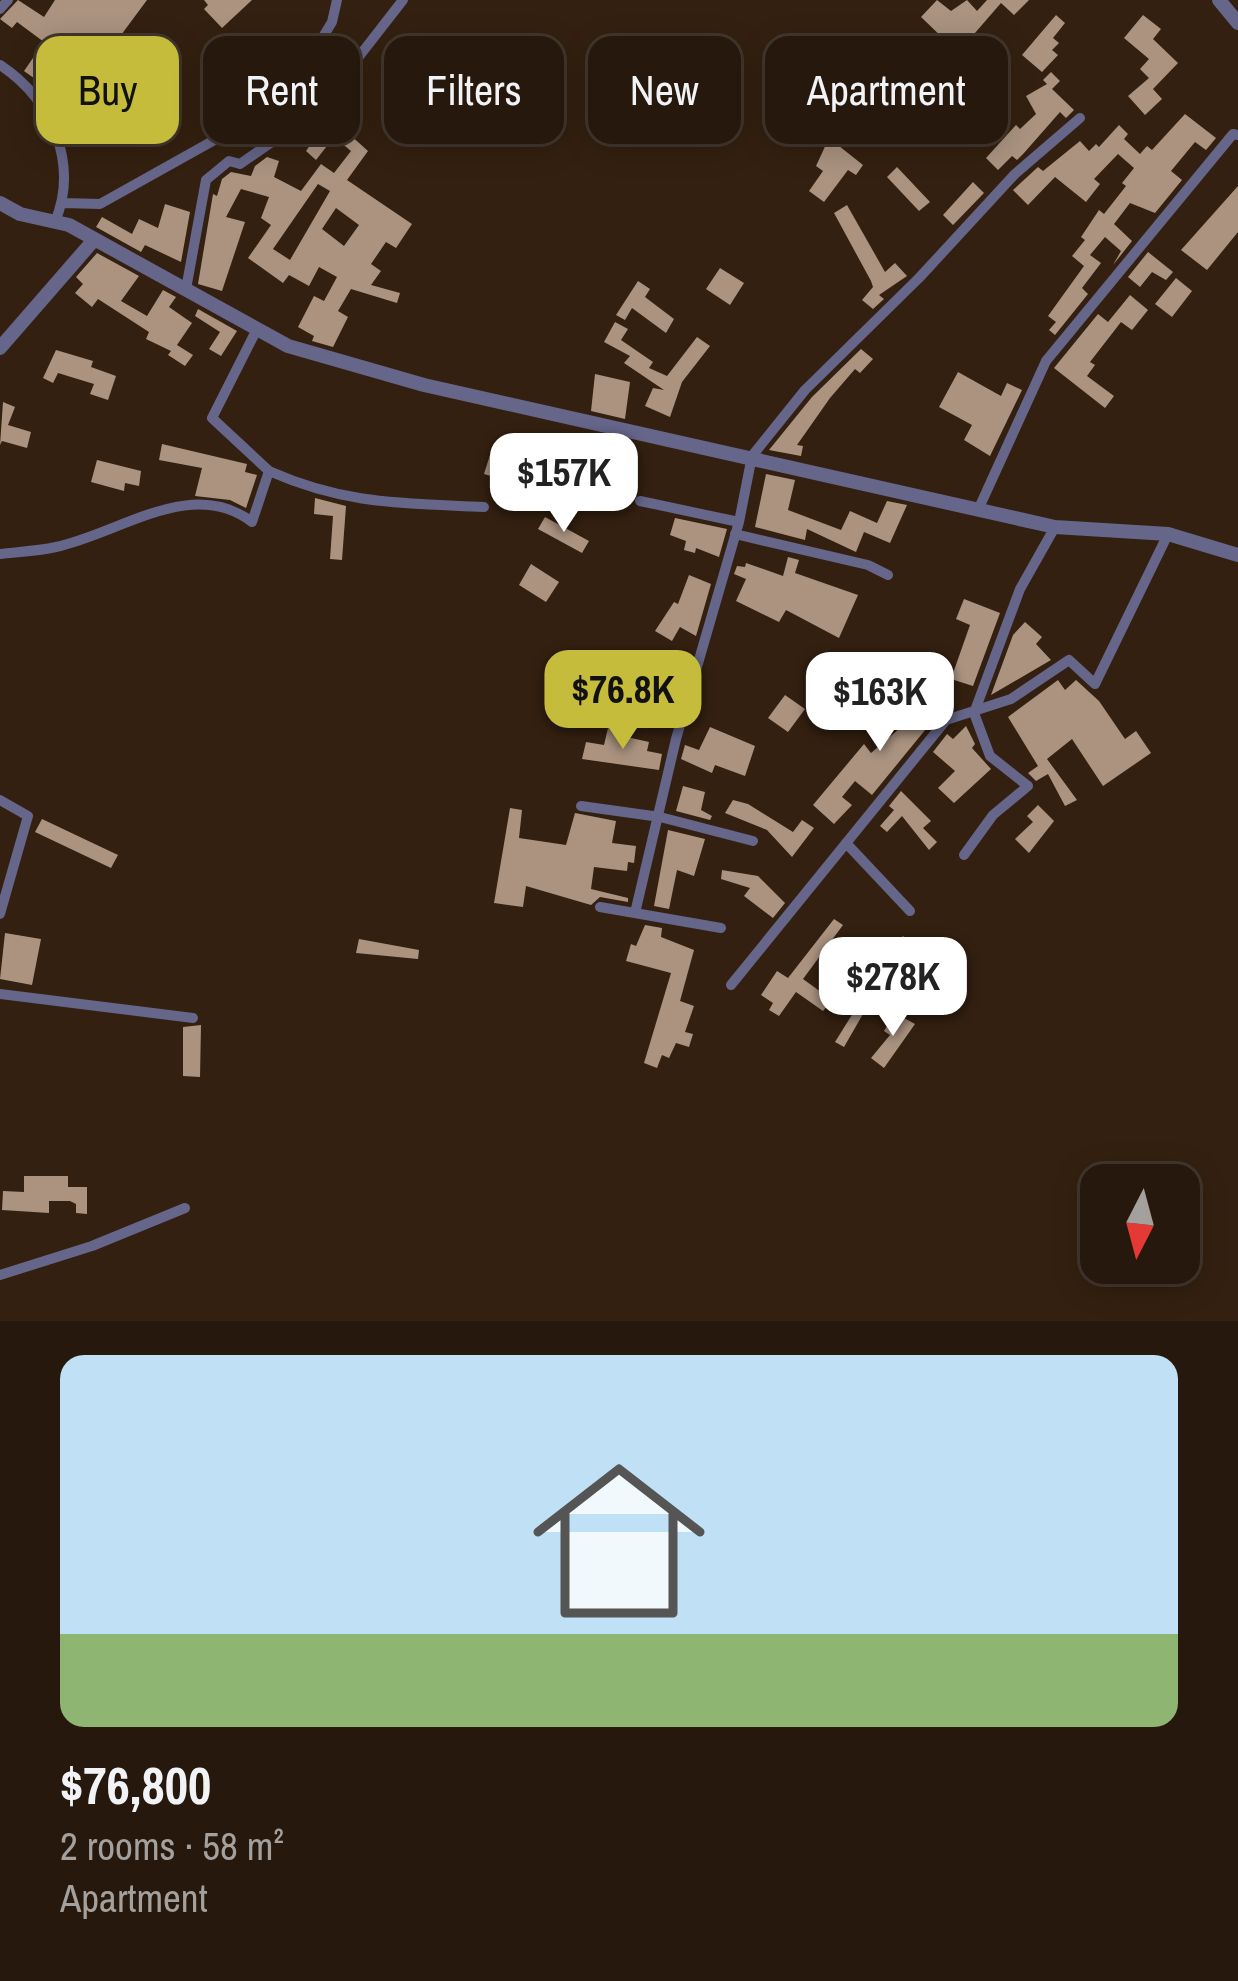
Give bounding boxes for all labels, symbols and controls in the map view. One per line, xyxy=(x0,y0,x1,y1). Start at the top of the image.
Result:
chip: Buy xyxy=(36,36,179,144)
chip: Rent xyxy=(203,36,360,144)
chip: Filters xyxy=(384,36,564,144)
chip: New xyxy=(588,36,741,144)
chip: Apartment xyxy=(765,36,1008,144)
pin: $157K xyxy=(480,433,648,535)
text: $157K xyxy=(517,446,611,498)
pin: $76.8K xyxy=(525,650,721,752)
pin: $163K xyxy=(796,652,964,754)
text: $76.8K xyxy=(571,663,675,715)
text: $163K xyxy=(833,665,927,717)
pin: $278K xyxy=(809,937,977,1039)
text: $278K xyxy=(846,950,940,1002)
north arrow xyxy=(1080,1164,1200,1284)
map controls xyxy=(1080,1164,1200,1284)
icon: home xyxy=(511,1433,727,1649)
text: $76,800 xyxy=(60,1751,211,1820)
text: 2 rooms · 58 m² xyxy=(60,1820,284,1872)
text: Apartment xyxy=(60,1872,208,1924)

